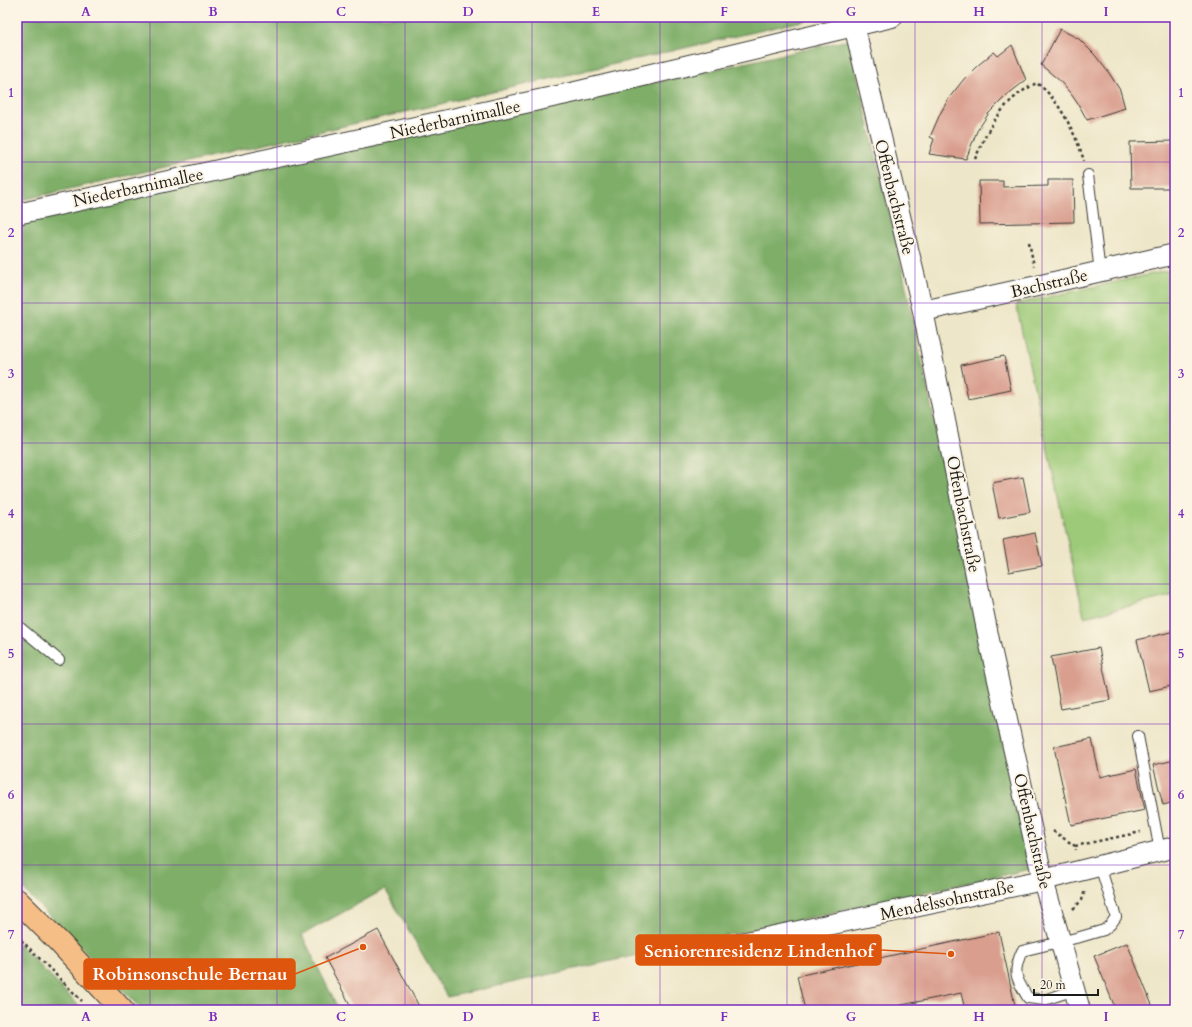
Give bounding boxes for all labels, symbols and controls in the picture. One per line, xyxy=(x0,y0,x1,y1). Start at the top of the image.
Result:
text: A xyxy=(81,3,91,21)
text: B xyxy=(208,3,218,21)
text: C xyxy=(336,3,346,21)
text: D xyxy=(462,3,474,21)
text: E xyxy=(592,3,600,21)
text: F xyxy=(720,3,728,21)
text: G xyxy=(846,3,857,21)
text: H xyxy=(973,3,985,21)
text: I xyxy=(1103,3,1109,21)
text: 1 xyxy=(8,84,14,102)
text: 1 xyxy=(1178,84,1184,102)
street label: Niederbarnimallee xyxy=(388,94,522,145)
street label: Offenbachstraße xyxy=(869,137,920,257)
street label: Niederbarnimallee xyxy=(71,162,205,213)
text: 2 xyxy=(8,224,15,242)
text: 2 xyxy=(1178,224,1185,242)
street label: Bachstraße xyxy=(1008,263,1090,304)
text: 3 xyxy=(8,365,15,383)
text: 3 xyxy=(1178,365,1185,383)
street label: Offenbachstraße xyxy=(941,454,986,574)
text: 4 xyxy=(8,505,15,523)
text: 4 xyxy=(1178,505,1185,523)
text: 5 xyxy=(8,645,14,663)
text: 5 xyxy=(1178,645,1184,663)
street label: Offenbachstraße xyxy=(1008,771,1057,891)
text: 6 xyxy=(8,786,15,804)
text: 6 xyxy=(1178,786,1185,804)
street label: Mendelssohnstraße xyxy=(878,875,1016,926)
text: 7 xyxy=(8,926,15,944)
text: 7 xyxy=(1178,926,1185,944)
callout: Seniorenresidenz Lindenhof xyxy=(636,935,881,965)
text: Seniorenresidenz Lindenhof xyxy=(644,939,876,964)
callout: Robinsonschule Bernau xyxy=(84,959,295,989)
text: Robinsonschule Bernau xyxy=(93,962,288,987)
scale bar xyxy=(1034,971,1098,997)
text: 20 m xyxy=(1040,977,1067,993)
text: A xyxy=(81,1008,91,1026)
text: B xyxy=(208,1008,218,1026)
text: C xyxy=(336,1008,346,1026)
text: D xyxy=(462,1008,474,1026)
text: E xyxy=(592,1008,600,1026)
text: F xyxy=(720,1008,728,1026)
text: G xyxy=(846,1008,857,1026)
text: H xyxy=(973,1008,985,1026)
text: I xyxy=(1103,1008,1109,1026)

